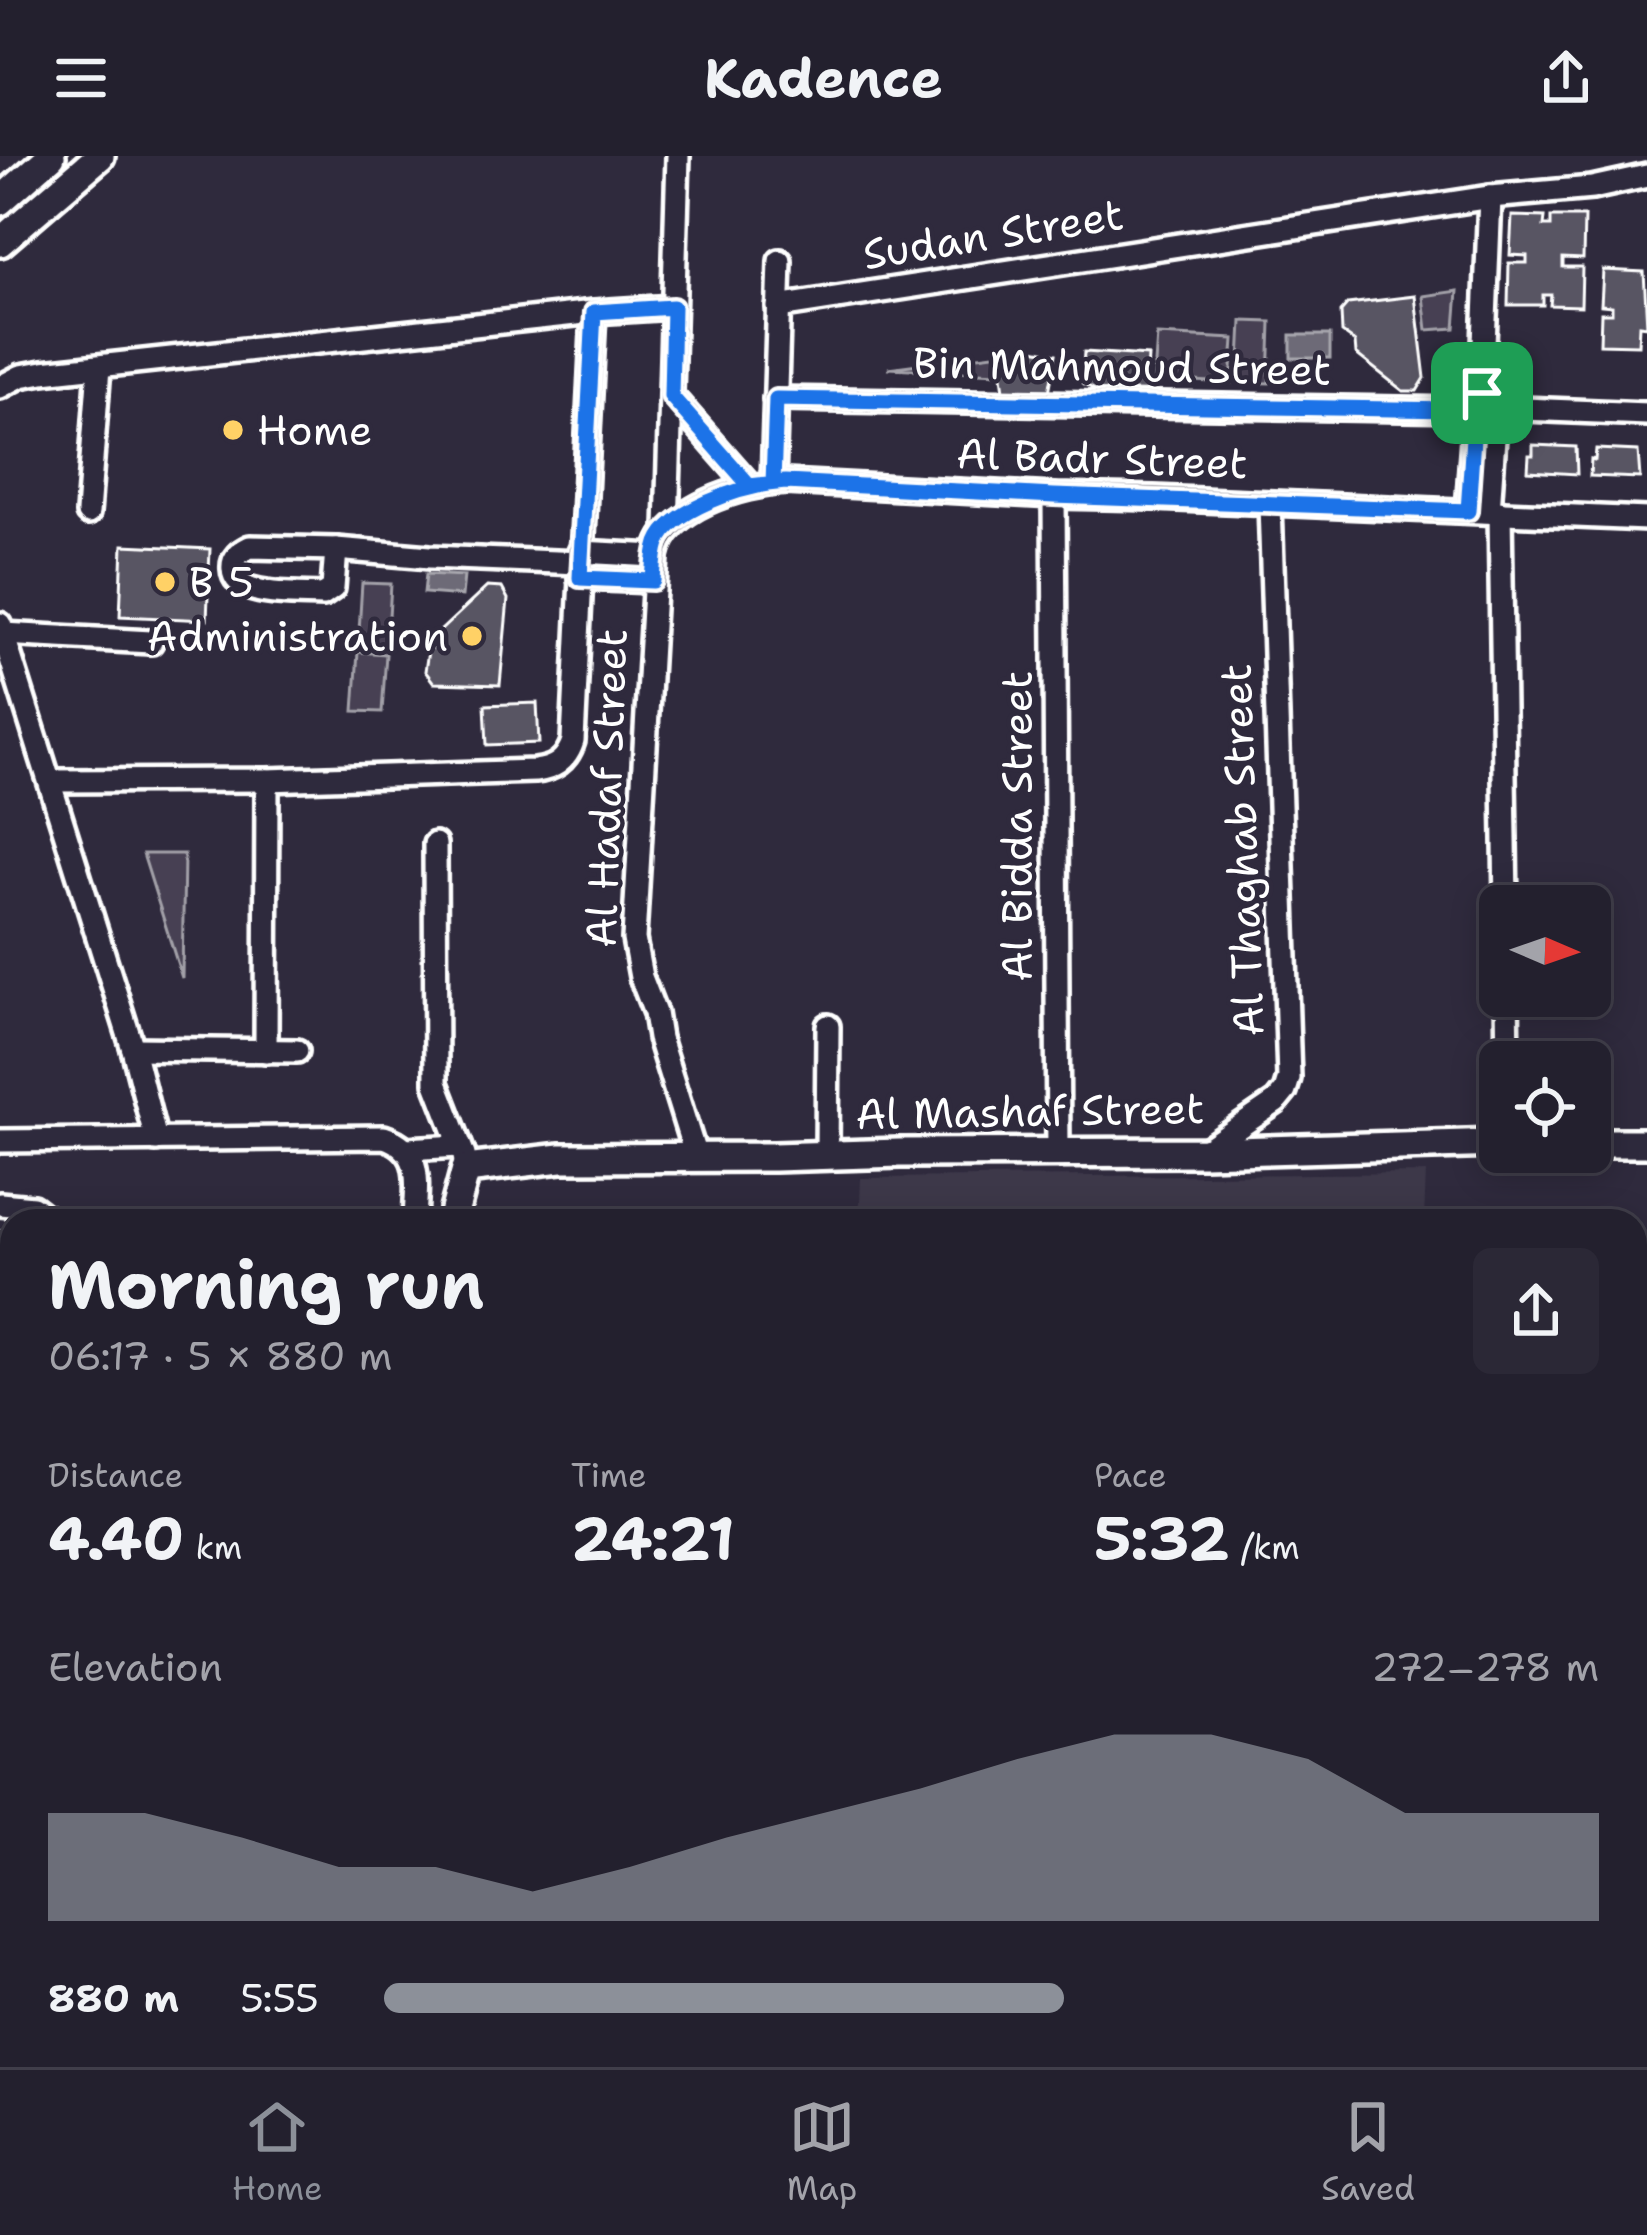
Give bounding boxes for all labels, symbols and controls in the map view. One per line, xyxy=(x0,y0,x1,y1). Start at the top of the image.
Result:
text: Kadence xyxy=(704,42,943,114)
icon: menu xyxy=(48,45,114,111)
icon: share xyxy=(1533,45,1599,111)
street label: Sudan Street xyxy=(859,186,1127,282)
street label: Bin Mahmoud Street xyxy=(912,334,1332,398)
pin xyxy=(1431,342,1533,444)
icon: arrive xyxy=(1449,360,1515,426)
place label: Home xyxy=(257,402,372,458)
marker: Home xyxy=(220,417,246,443)
street label: Al Badr Street xyxy=(955,425,1249,491)
place label: B 5 xyxy=(189,554,254,610)
marker: B 5 xyxy=(152,569,178,595)
place label: Administration xyxy=(147,608,448,664)
marker: Administration xyxy=(459,623,485,649)
street label: Al Hadaf Street xyxy=(572,628,640,948)
street label: Al Thaghab Street xyxy=(1208,663,1276,1037)
street label: Al Bidda Street xyxy=(989,671,1045,981)
north arrow xyxy=(1479,885,1611,1017)
map controls xyxy=(1479,885,1611,1173)
button: locate xyxy=(1479,1041,1611,1173)
street label: Al Mashaf Street xyxy=(855,1080,1205,1142)
text: Morning run xyxy=(48,1241,484,1329)
button: share xyxy=(1473,1248,1599,1374)
text: 06:17 · 5 × 880 m xyxy=(48,1330,392,1382)
text: Distance xyxy=(48,1453,183,1498)
text: Time xyxy=(571,1453,647,1498)
text: Pace xyxy=(1094,1453,1167,1498)
text: 4.40 xyxy=(48,1498,184,1578)
text: 24:21 xyxy=(571,1498,735,1578)
text: 5:32 xyxy=(1094,1498,1229,1578)
text: km xyxy=(184,1525,242,1570)
text: /km xyxy=(1229,1525,1300,1570)
text: Elevation xyxy=(48,1641,223,1693)
text: 272–278 m xyxy=(1371,1641,1599,1693)
text: 880 m xyxy=(48,1972,179,2024)
text: 5:55 xyxy=(240,1972,319,2024)
tab: Home xyxy=(232,2094,323,2211)
tab: Map xyxy=(787,2094,857,2211)
tab: Saved xyxy=(1321,2094,1415,2211)

